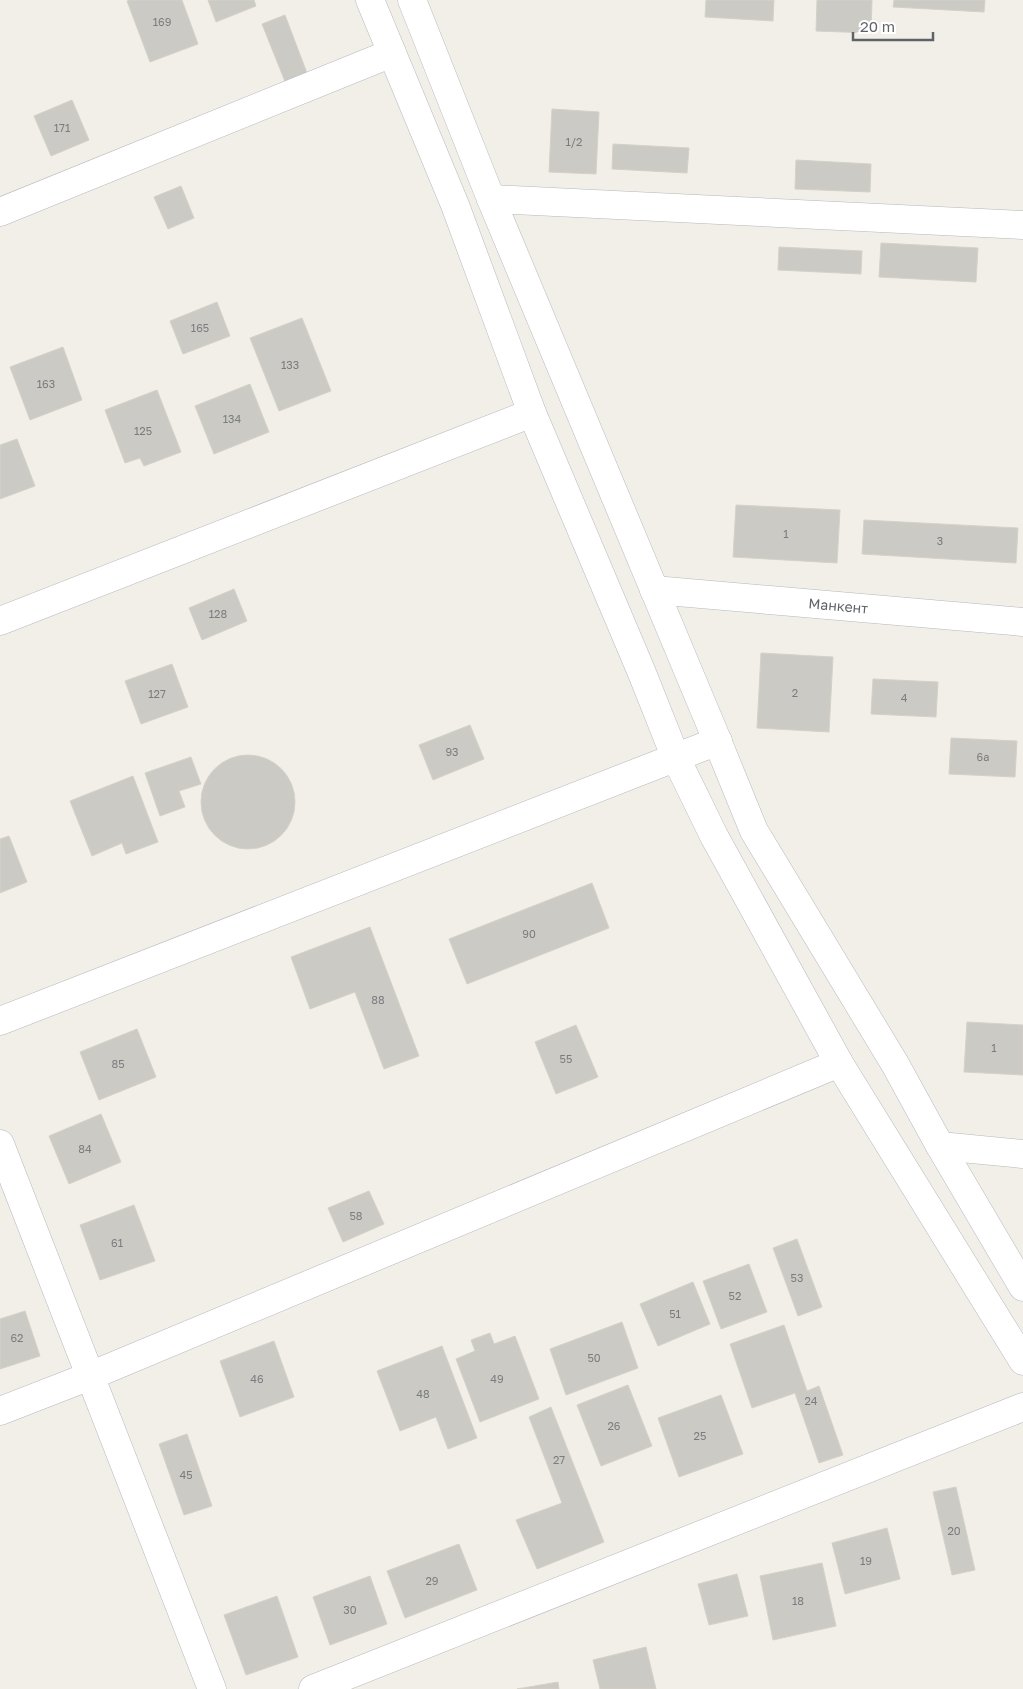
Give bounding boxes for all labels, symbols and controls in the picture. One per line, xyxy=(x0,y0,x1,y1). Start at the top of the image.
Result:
scale bar xyxy=(853,10,933,42)
house number: 169 xyxy=(153,15,171,28)
text: 20 m xyxy=(860,17,895,35)
house number: 171 xyxy=(54,121,70,134)
house number: 1/2 xyxy=(566,135,583,148)
house number: 165 xyxy=(191,321,209,334)
house number: 133 xyxy=(281,358,299,371)
house number: 163 xyxy=(37,377,55,390)
house number: 134 xyxy=(223,412,242,425)
house number: 125 xyxy=(134,424,152,437)
house number: 1 xyxy=(783,527,789,540)
house number: 3 xyxy=(937,534,943,547)
street label: Манкент xyxy=(808,594,869,617)
house number: 128 xyxy=(209,607,227,620)
house number: 2 xyxy=(792,686,798,699)
house number: 127 xyxy=(148,687,166,700)
house number: 4 xyxy=(901,691,908,704)
house number: 93 xyxy=(445,745,459,758)
house number: 6а xyxy=(977,750,989,763)
house number: 90 xyxy=(522,927,536,940)
house number: 88 xyxy=(371,993,385,1006)
house number: 1 xyxy=(991,1041,997,1054)
house number: 55 xyxy=(560,1052,572,1065)
house number: 85 xyxy=(111,1057,125,1070)
house number: 84 xyxy=(78,1142,92,1155)
house number: 58 xyxy=(349,1209,363,1222)
house number: 61 xyxy=(111,1236,123,1249)
house number: 53 xyxy=(791,1271,803,1284)
house number: 52 xyxy=(729,1289,741,1302)
house number: 51 xyxy=(669,1307,681,1320)
house number: 62 xyxy=(10,1331,24,1344)
house number: 50 xyxy=(587,1351,601,1364)
house number: 46 xyxy=(250,1372,264,1385)
house number: 49 xyxy=(490,1372,504,1385)
house number: 48 xyxy=(416,1387,430,1400)
house number: 24 xyxy=(804,1394,818,1407)
house number: 26 xyxy=(607,1419,621,1432)
house number: 25 xyxy=(694,1429,706,1442)
house number: 27 xyxy=(553,1453,565,1466)
house number: 45 xyxy=(179,1468,193,1481)
house number: 20 xyxy=(947,1524,961,1537)
house number: 19 xyxy=(860,1554,872,1567)
house number: 29 xyxy=(425,1574,439,1587)
house number: 18 xyxy=(792,1594,804,1607)
house number: 30 xyxy=(343,1603,357,1616)

